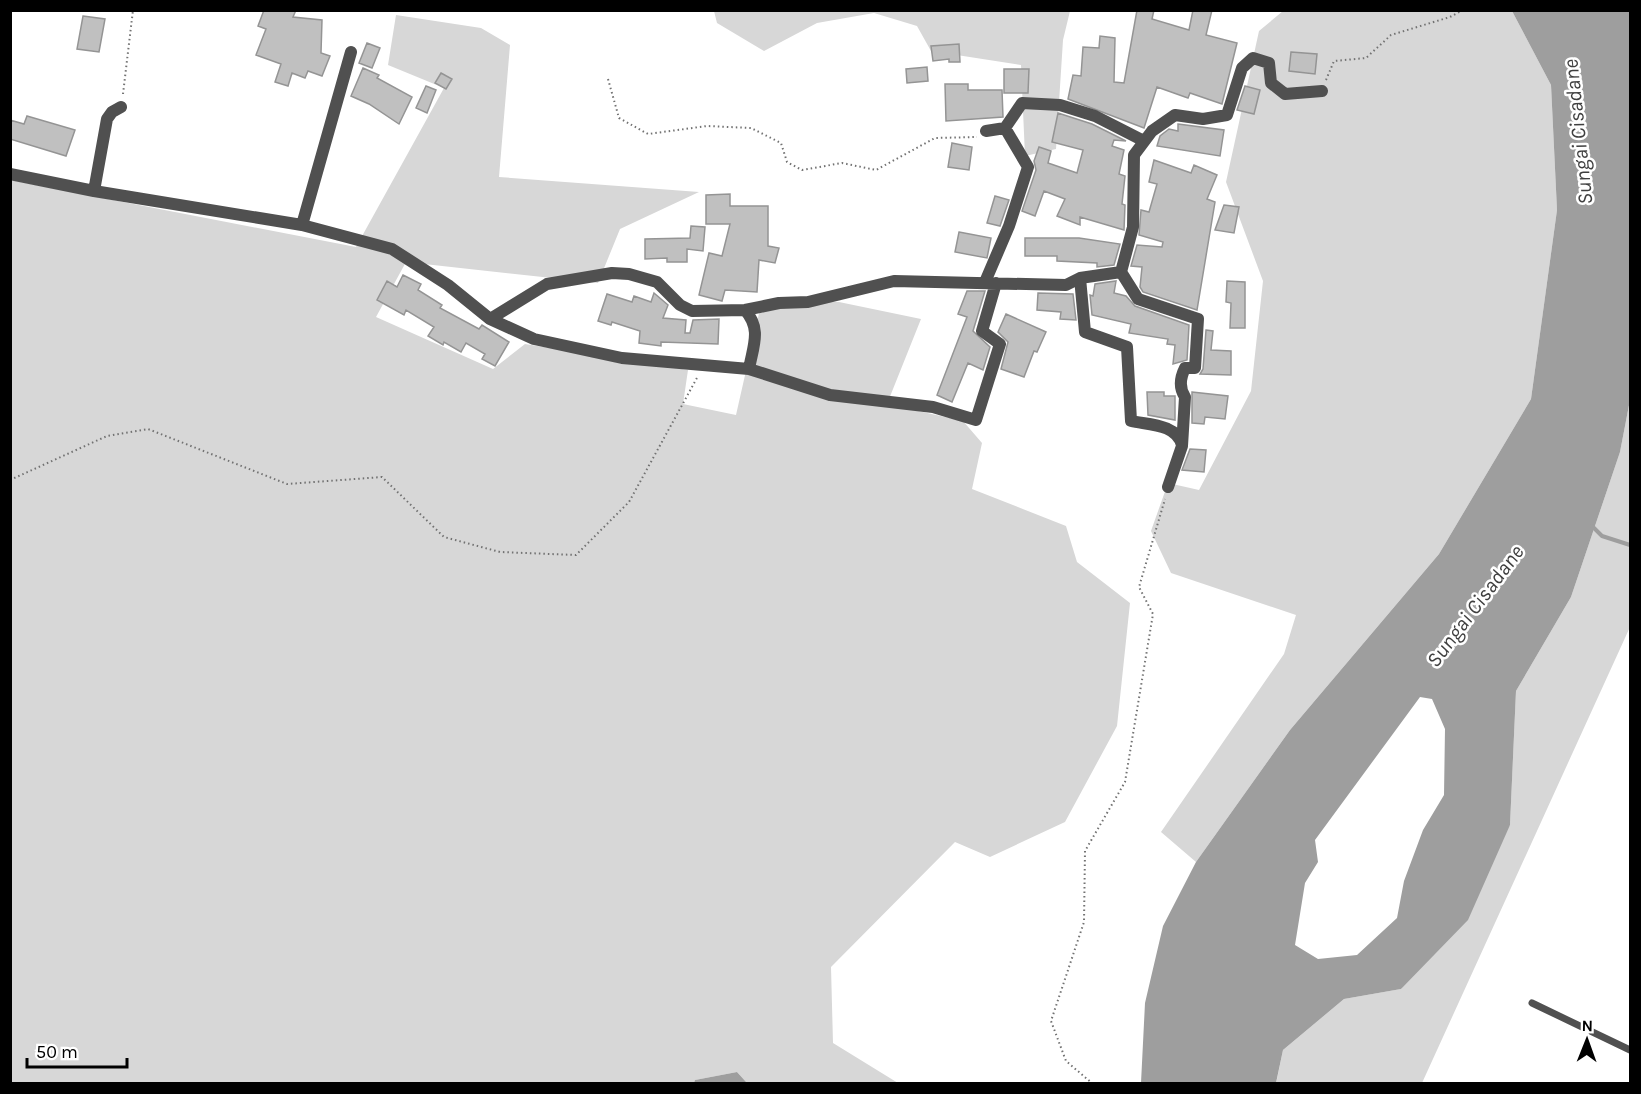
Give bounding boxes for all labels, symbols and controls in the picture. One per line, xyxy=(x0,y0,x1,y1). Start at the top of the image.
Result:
water label: Sungai Cisadane xyxy=(1558,58,1598,206)
water label: Sungai Cisadane xyxy=(1421,540,1529,672)
north arrow xyxy=(1557,1010,1617,1070)
text: N xyxy=(1581,1016,1593,1035)
scale bar xyxy=(27,1031,128,1069)
text: 50 m xyxy=(36,1041,78,1063)

